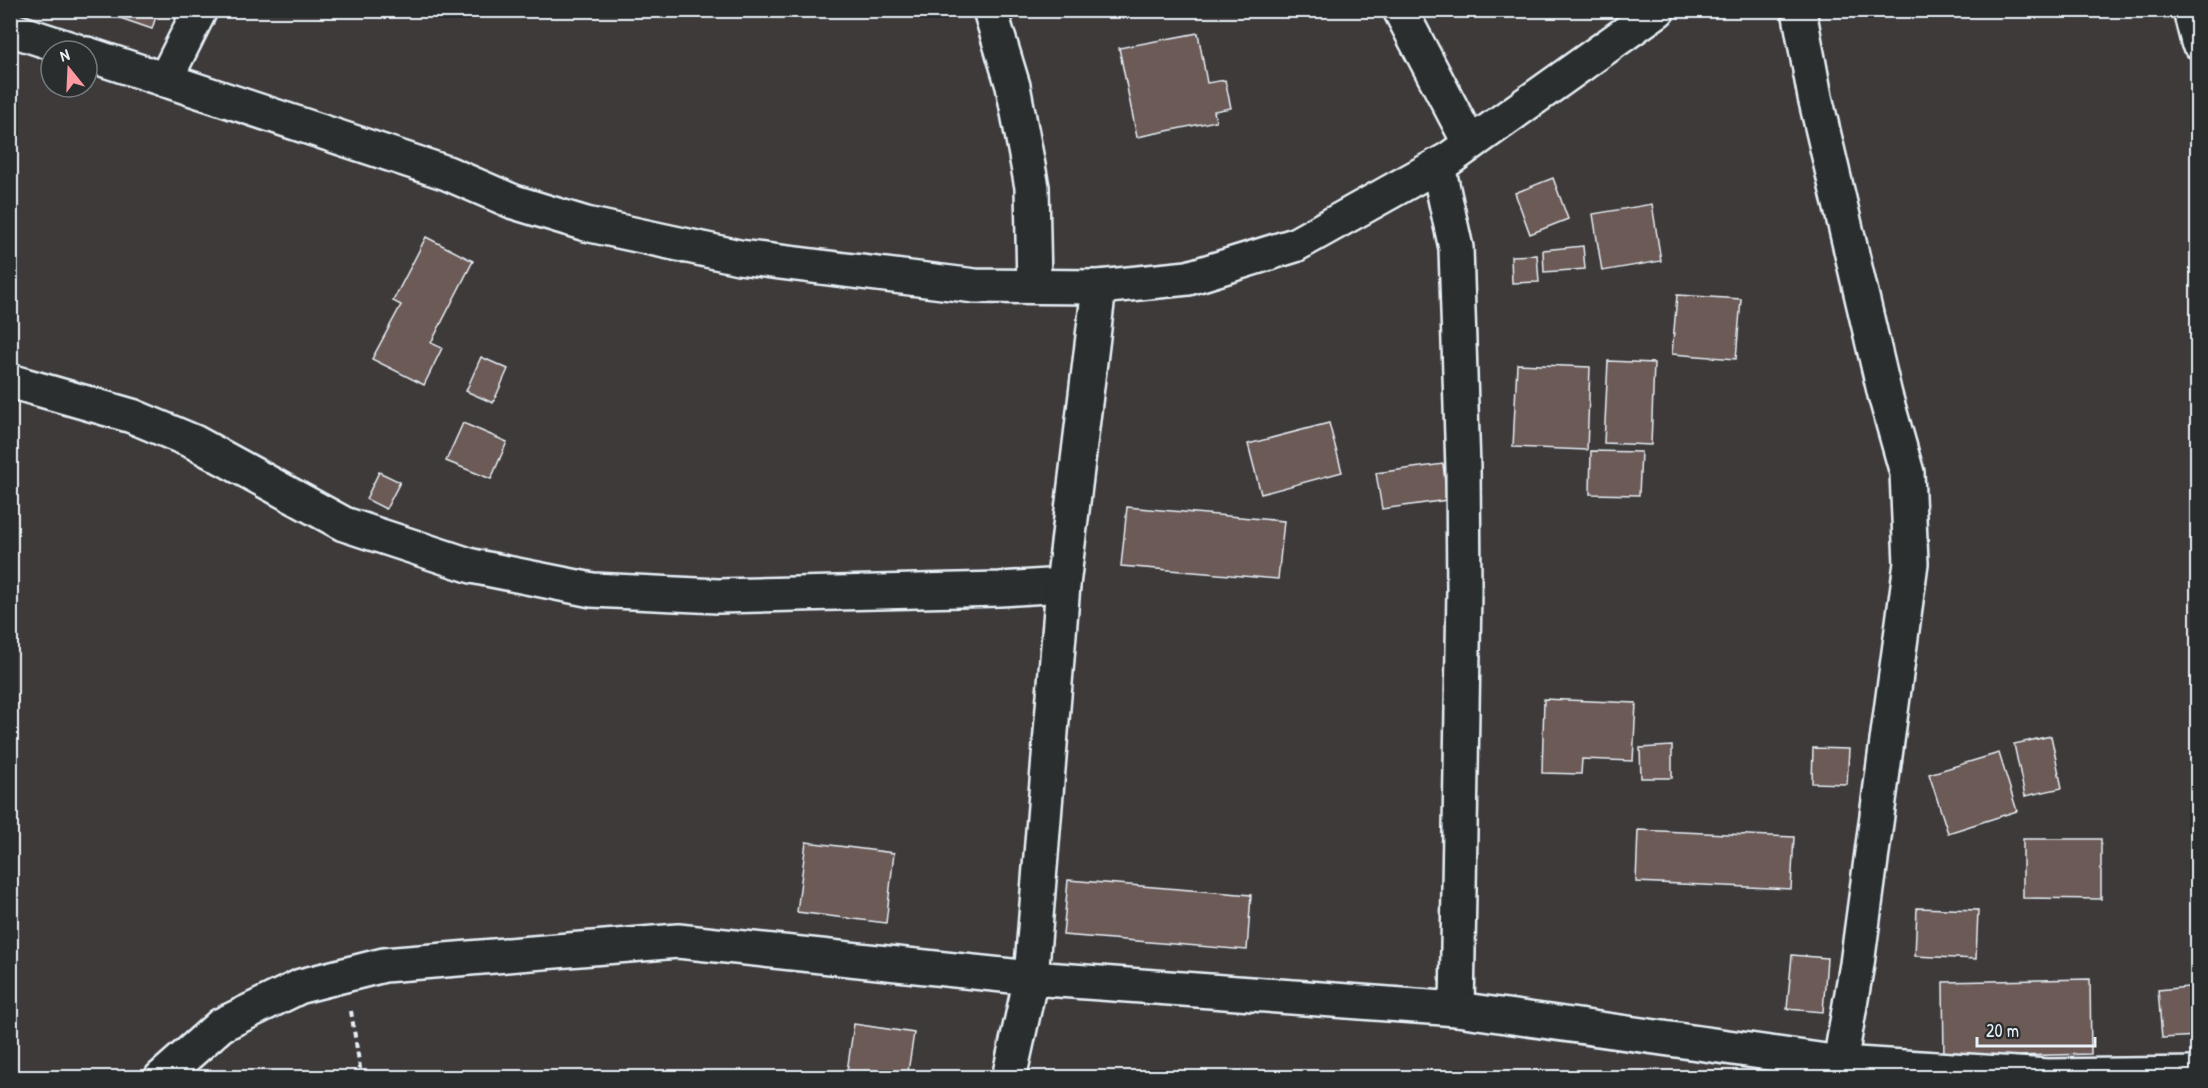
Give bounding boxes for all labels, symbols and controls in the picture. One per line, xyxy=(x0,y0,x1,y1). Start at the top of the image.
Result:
north arrow xyxy=(39,39,99,99)
text: N xyxy=(57,43,72,67)
scale bar xyxy=(1977,1010,2096,1048)
text: 20 m xyxy=(1986,1018,2019,1043)

